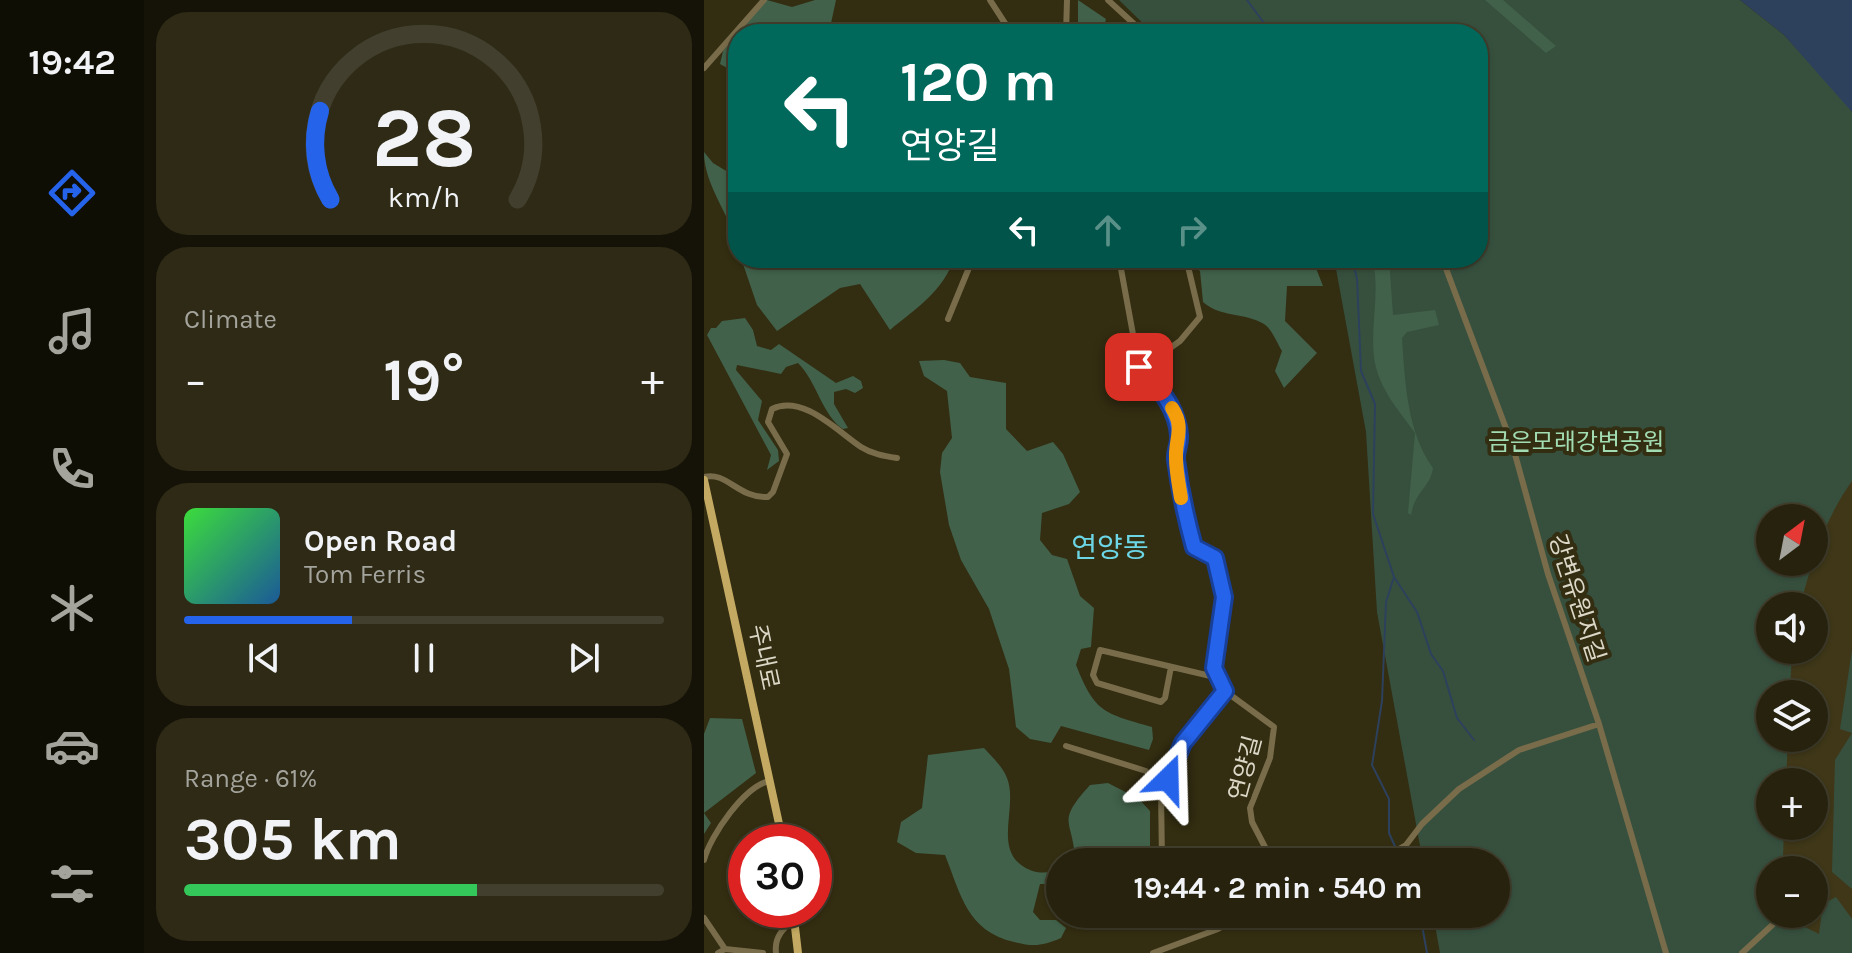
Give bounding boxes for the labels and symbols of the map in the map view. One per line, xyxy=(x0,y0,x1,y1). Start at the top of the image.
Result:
pin xyxy=(1105,333,1173,401)
park label: 금은모래강변공원 xyxy=(1488,428,1664,456)
north arrow xyxy=(1756,504,1828,576)
district label: 연양동 xyxy=(1071,531,1149,564)
street label: 강변유원지길 xyxy=(1543,531,1611,665)
street label: 주내로 xyxy=(743,622,785,692)
street label: 연양길 xyxy=(1223,732,1267,804)
position arrow xyxy=(1126,737,1210,821)
speed limit sign: 30 xyxy=(728,824,832,928)

